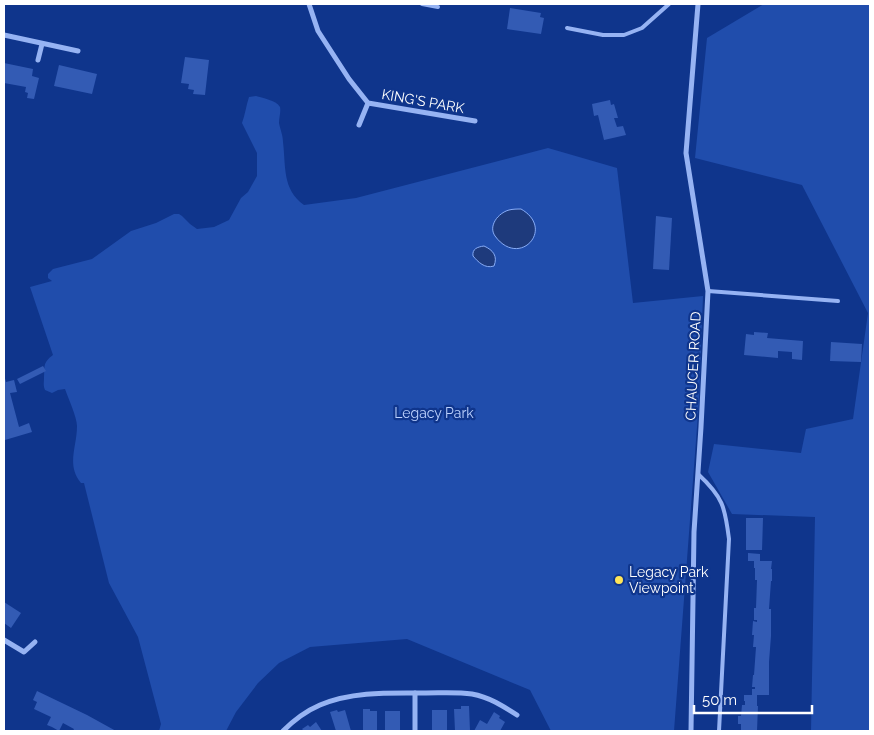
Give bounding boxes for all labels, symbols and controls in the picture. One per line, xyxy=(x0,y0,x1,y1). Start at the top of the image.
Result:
street label: KING'S PARK xyxy=(380,86,466,116)
street label: CHAUCER ROAD xyxy=(682,311,704,421)
park label: Legacy Park xyxy=(394,405,474,421)
place label: Legacy Park Viewpoint xyxy=(629,564,709,596)
marker: Legacy Park Viewpoint xyxy=(613,574,625,586)
scale bar xyxy=(694,682,812,714)
text: 50 m xyxy=(702,691,737,709)

